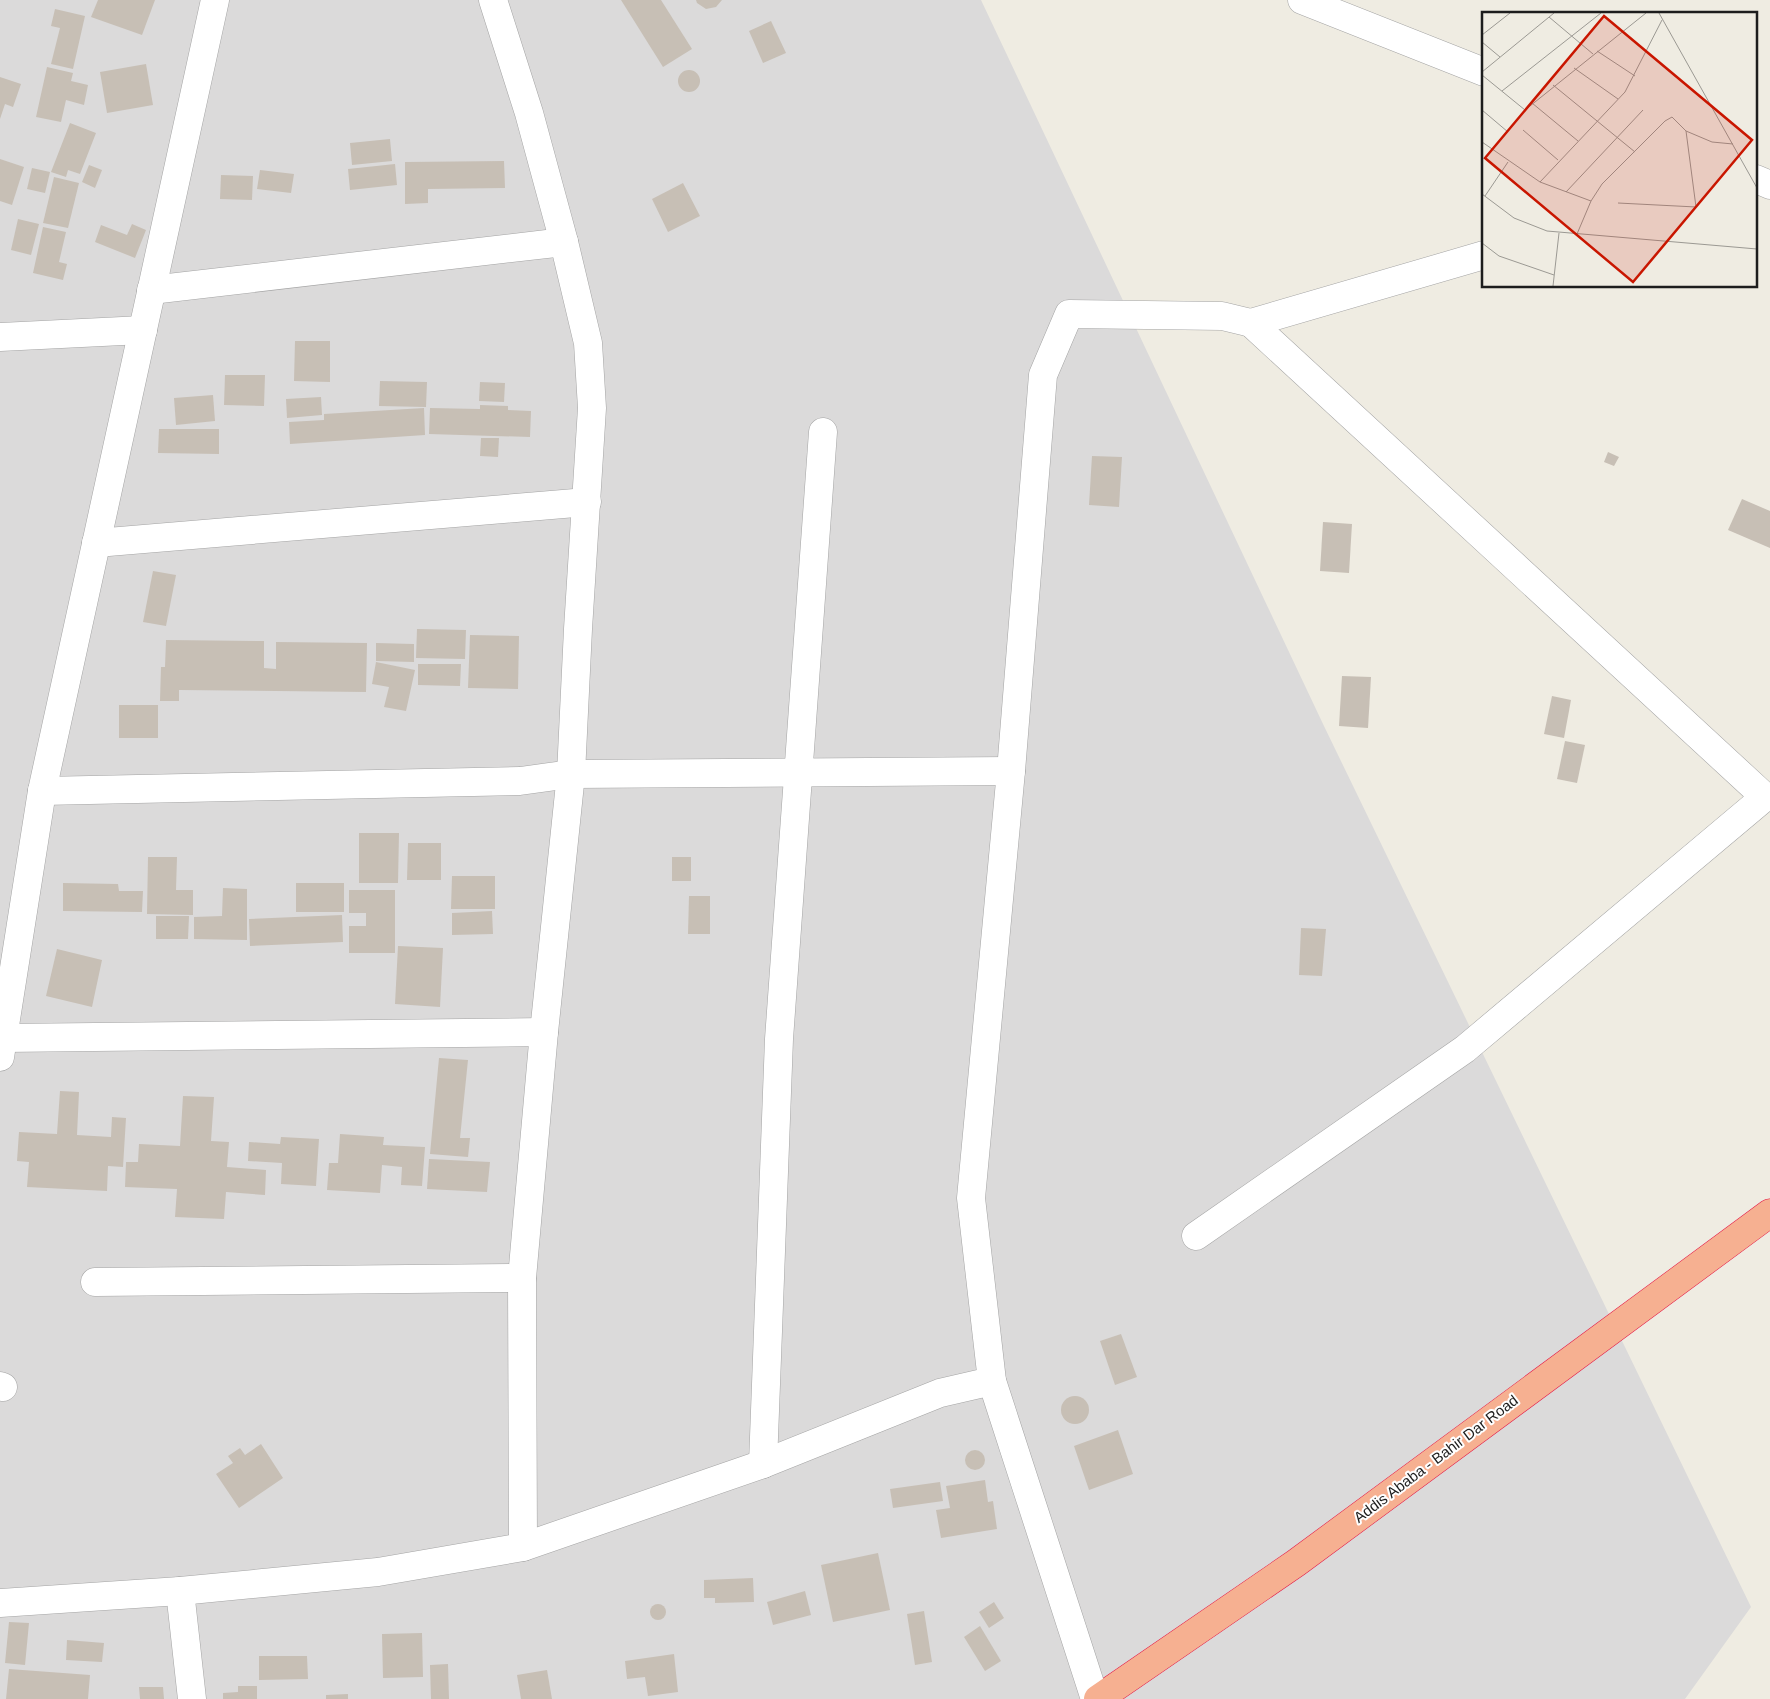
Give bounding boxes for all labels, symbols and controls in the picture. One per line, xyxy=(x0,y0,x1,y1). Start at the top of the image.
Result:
inset map xyxy=(1482,12,1758,288)
street label: Addis Ababa - Bahir Dar Road xyxy=(1350,1391,1521,1526)

